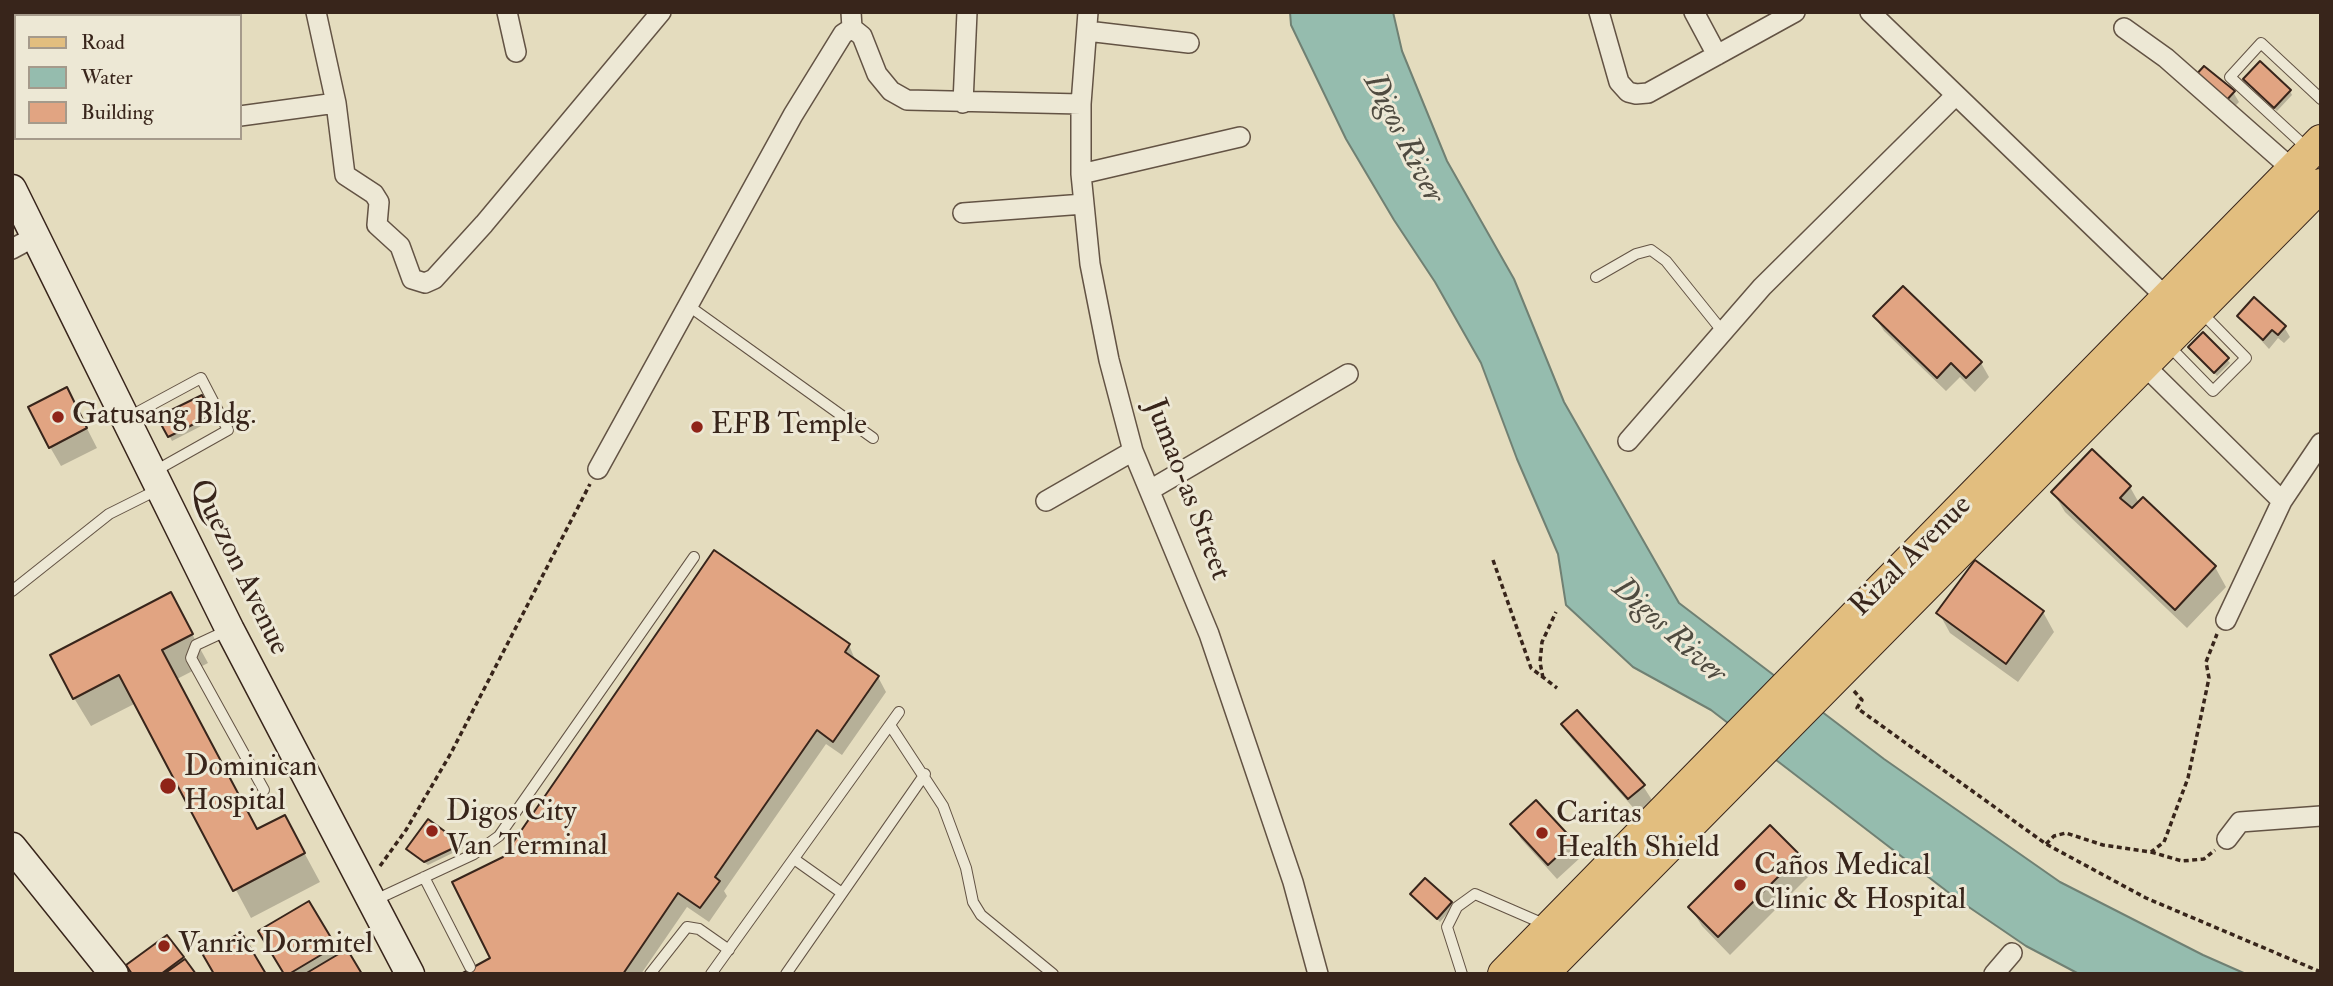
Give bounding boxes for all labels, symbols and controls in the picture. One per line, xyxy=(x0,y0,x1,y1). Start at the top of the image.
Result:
legend xyxy=(14,14,242,140)
text: Road xyxy=(81,29,125,56)
text: Water xyxy=(81,64,133,91)
water label: Digos River xyxy=(1353,68,1451,210)
text: Building xyxy=(81,99,154,126)
street label: Jumao-as Street xyxy=(1135,394,1237,586)
place label: Gatusang Bldg. xyxy=(72,399,256,435)
marker: Gatusang Bldg. xyxy=(50,409,66,425)
place label: EFB Temple xyxy=(711,409,867,445)
marker: EFB Temple xyxy=(689,419,705,435)
street label: Quezon Avenue xyxy=(180,474,296,662)
street label: Rizal Avenue xyxy=(1844,489,1980,625)
water label: Digos River xyxy=(1603,571,1733,693)
place label: Dominican Hospital xyxy=(184,751,317,822)
marker: Dominican Hospital xyxy=(158,776,178,796)
place label: Digos City Van Terminal xyxy=(446,796,608,866)
place label: Caritas Health Shield xyxy=(1556,798,1720,868)
marker: Digos City Van Terminal xyxy=(424,823,440,839)
marker: Caritas Health Shield xyxy=(1534,825,1550,841)
place label: Caños Medical Clinic & Hospital xyxy=(1754,850,1966,920)
marker: Caños Medical Clinic & Hospital xyxy=(1732,877,1748,893)
place label: Vanric Dormitel xyxy=(178,928,373,964)
marker: Vanric Dormitel xyxy=(156,938,172,954)

